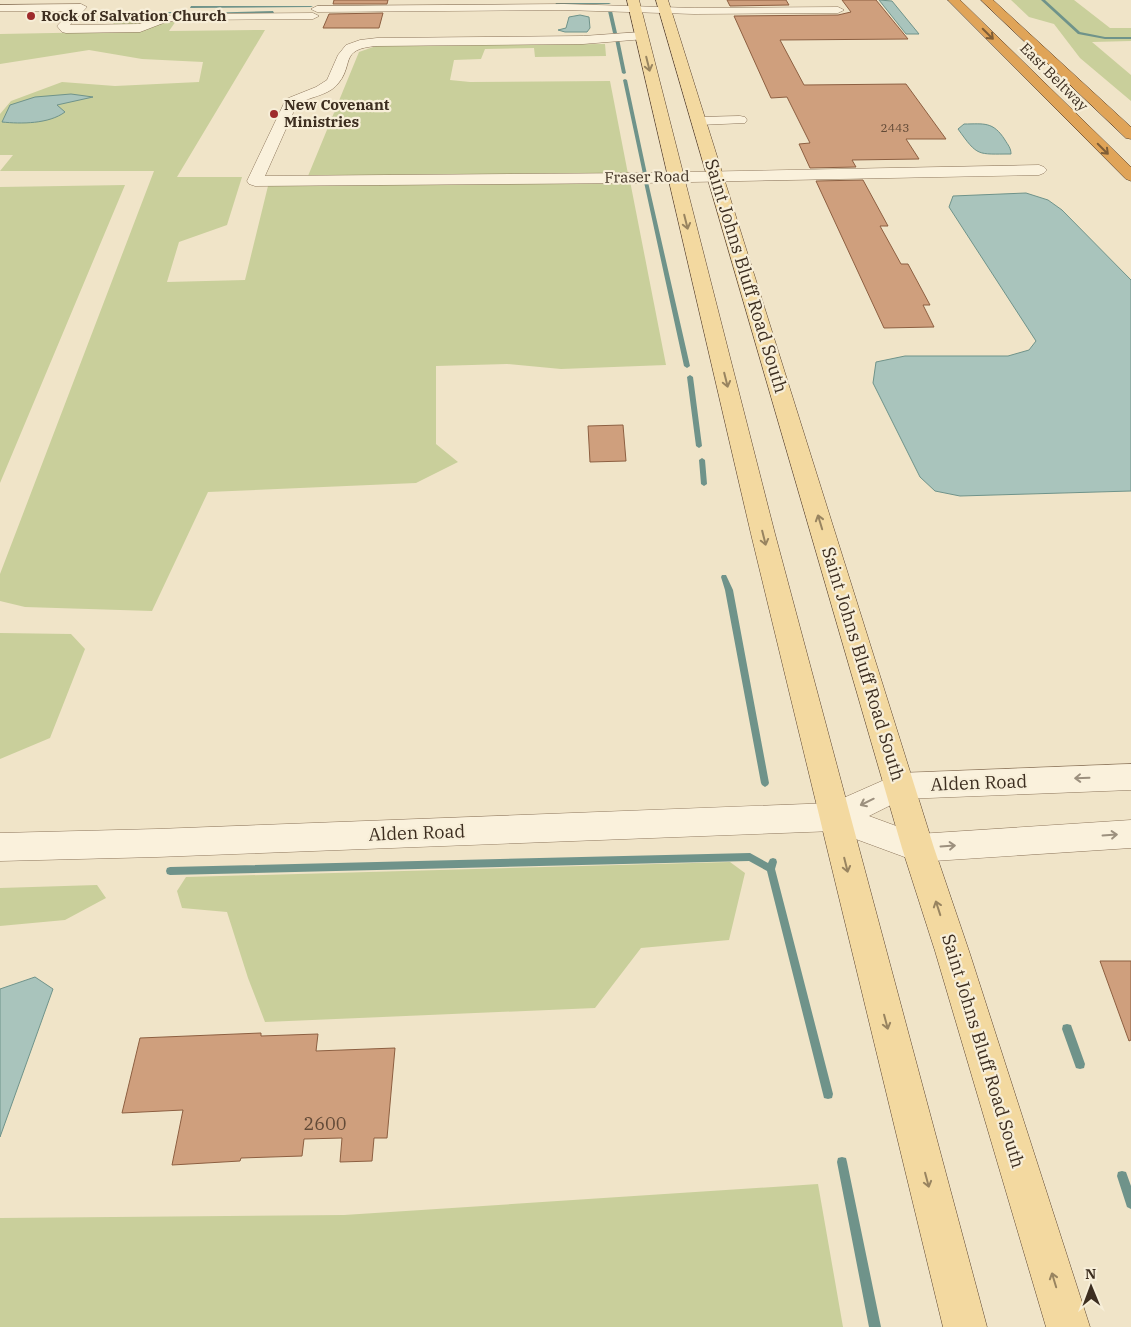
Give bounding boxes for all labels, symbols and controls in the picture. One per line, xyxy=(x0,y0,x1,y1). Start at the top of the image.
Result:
place label: Rock of Salvation Church xyxy=(41,6,227,25)
marker: Rock of Salvation Church xyxy=(25,10,37,22)
one-way arrow xyxy=(982,28,994,40)
street label: East Beltway xyxy=(1016,38,1093,115)
one-way arrow xyxy=(644,56,653,72)
place label: New Covenant Ministries xyxy=(284,95,390,131)
marker: New Covenant Ministries xyxy=(268,108,280,120)
house number: 2443 xyxy=(881,120,909,135)
one-way arrow xyxy=(1097,143,1110,155)
street label: Saint Johns Bluff Road South xyxy=(700,156,793,396)
street label: Fraser Road xyxy=(604,166,690,187)
one-way arrow xyxy=(682,214,691,230)
one-way arrow xyxy=(722,371,731,387)
one-way arrow xyxy=(815,514,825,530)
one-way arrow xyxy=(760,530,769,546)
street label: Saint Johns Bluff Road South xyxy=(817,544,910,784)
street label: Alden Road xyxy=(930,769,1028,796)
one-way arrow xyxy=(1075,774,1091,783)
one-way arrow xyxy=(860,798,875,807)
street label: Alden Road xyxy=(368,819,466,846)
one-way arrow xyxy=(1102,831,1118,840)
one-way arrow xyxy=(940,841,956,850)
one-way arrow xyxy=(842,856,852,872)
one-way arrow xyxy=(932,900,942,916)
street label: Saint Johns Bluff Road South xyxy=(937,931,1030,1171)
one-way arrow xyxy=(882,1014,891,1030)
house number: 2600 xyxy=(303,1112,347,1135)
one-way arrow xyxy=(923,1171,932,1187)
north arrow xyxy=(1066,1262,1116,1312)
text: N xyxy=(1085,1265,1096,1283)
one-way arrow xyxy=(1048,1273,1058,1289)

